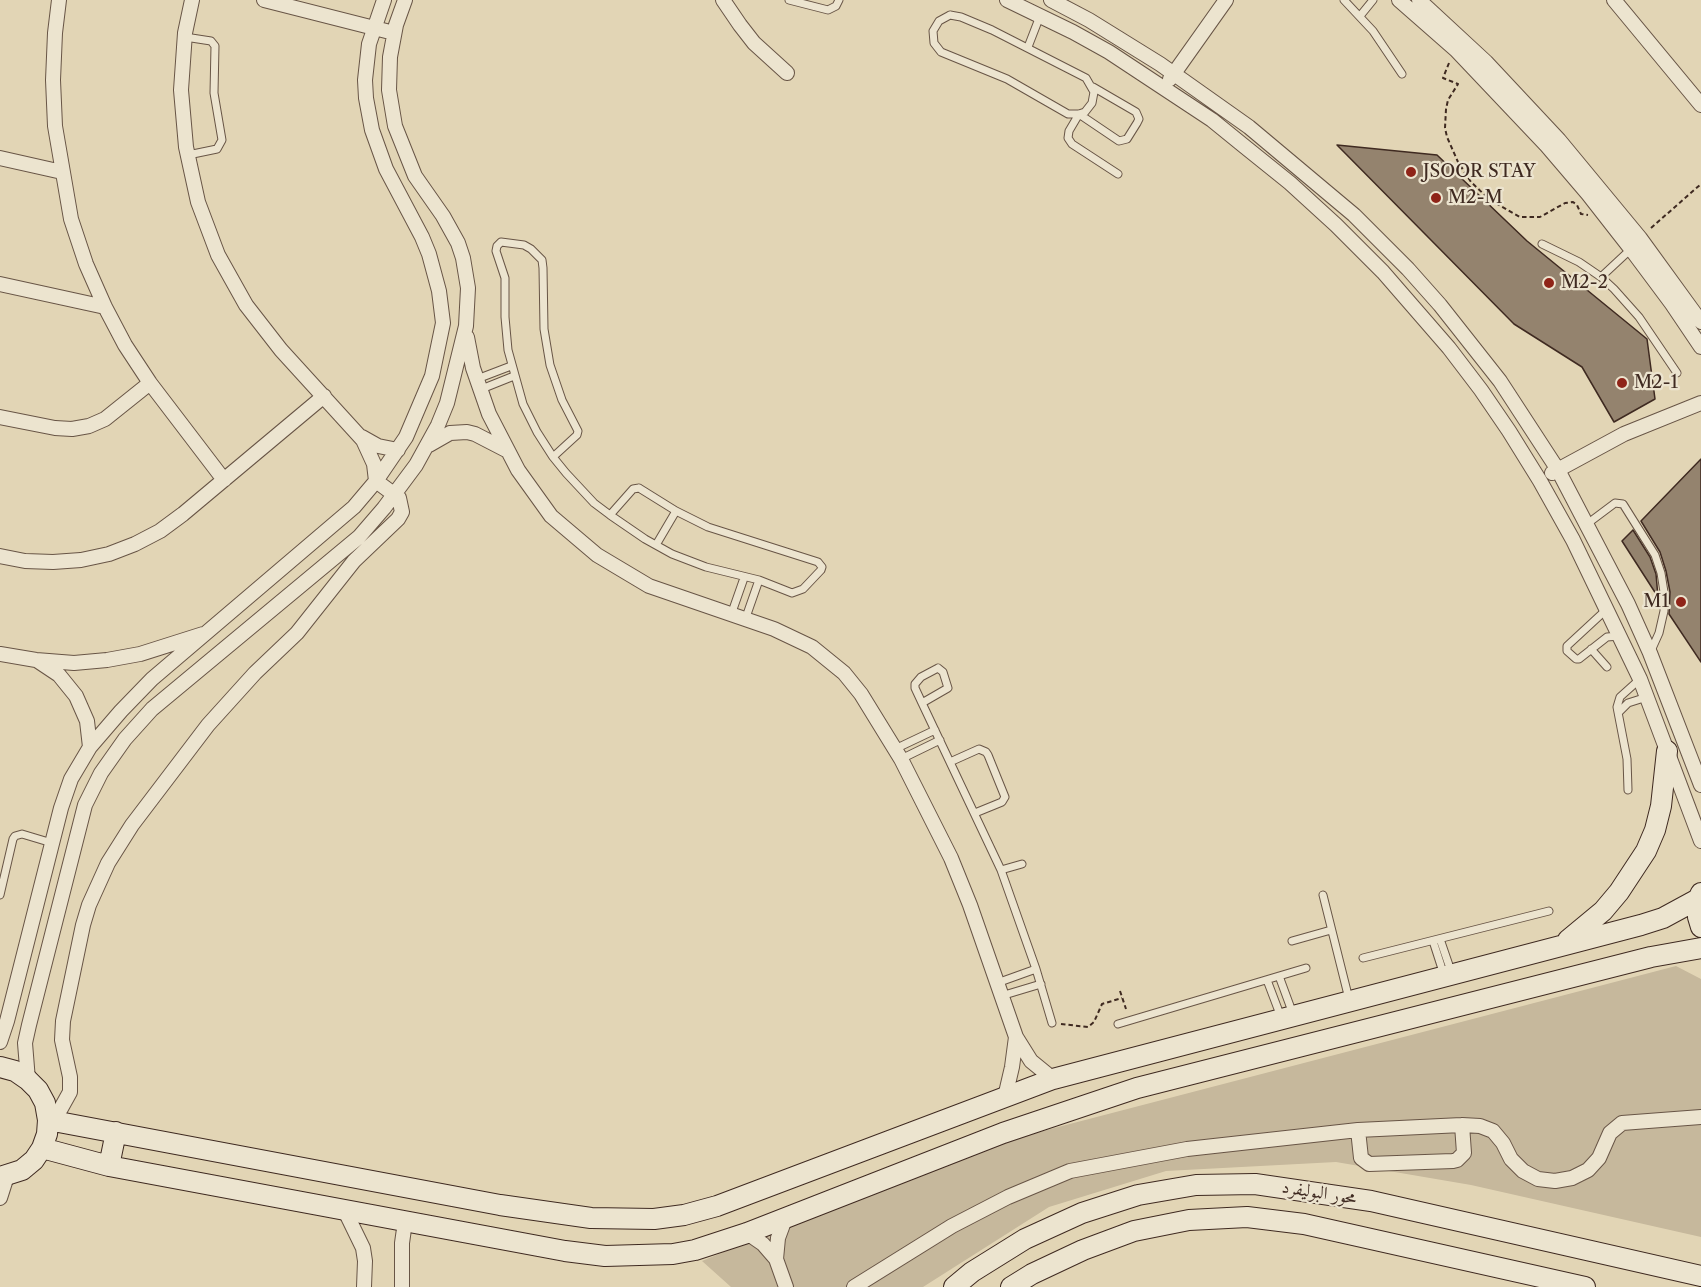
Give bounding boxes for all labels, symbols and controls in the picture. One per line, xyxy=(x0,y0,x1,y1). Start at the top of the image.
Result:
place label: JSOOR STAY xyxy=(1423,161,1536,183)
marker: JSOOR STAY xyxy=(1404,165,1418,179)
place label: M2-M xyxy=(1448,187,1503,209)
marker: M2-M xyxy=(1429,191,1443,205)
place label: M2-2 xyxy=(1561,272,1608,294)
marker: M2-2 xyxy=(1542,276,1556,290)
place label: M2-1 xyxy=(1634,372,1678,394)
marker: M2-1 xyxy=(1615,376,1629,390)
place label: M1 xyxy=(1643,591,1669,613)
marker: M1 xyxy=(1674,595,1688,609)
street label: محور البوليفرد xyxy=(1280,1176,1358,1210)

